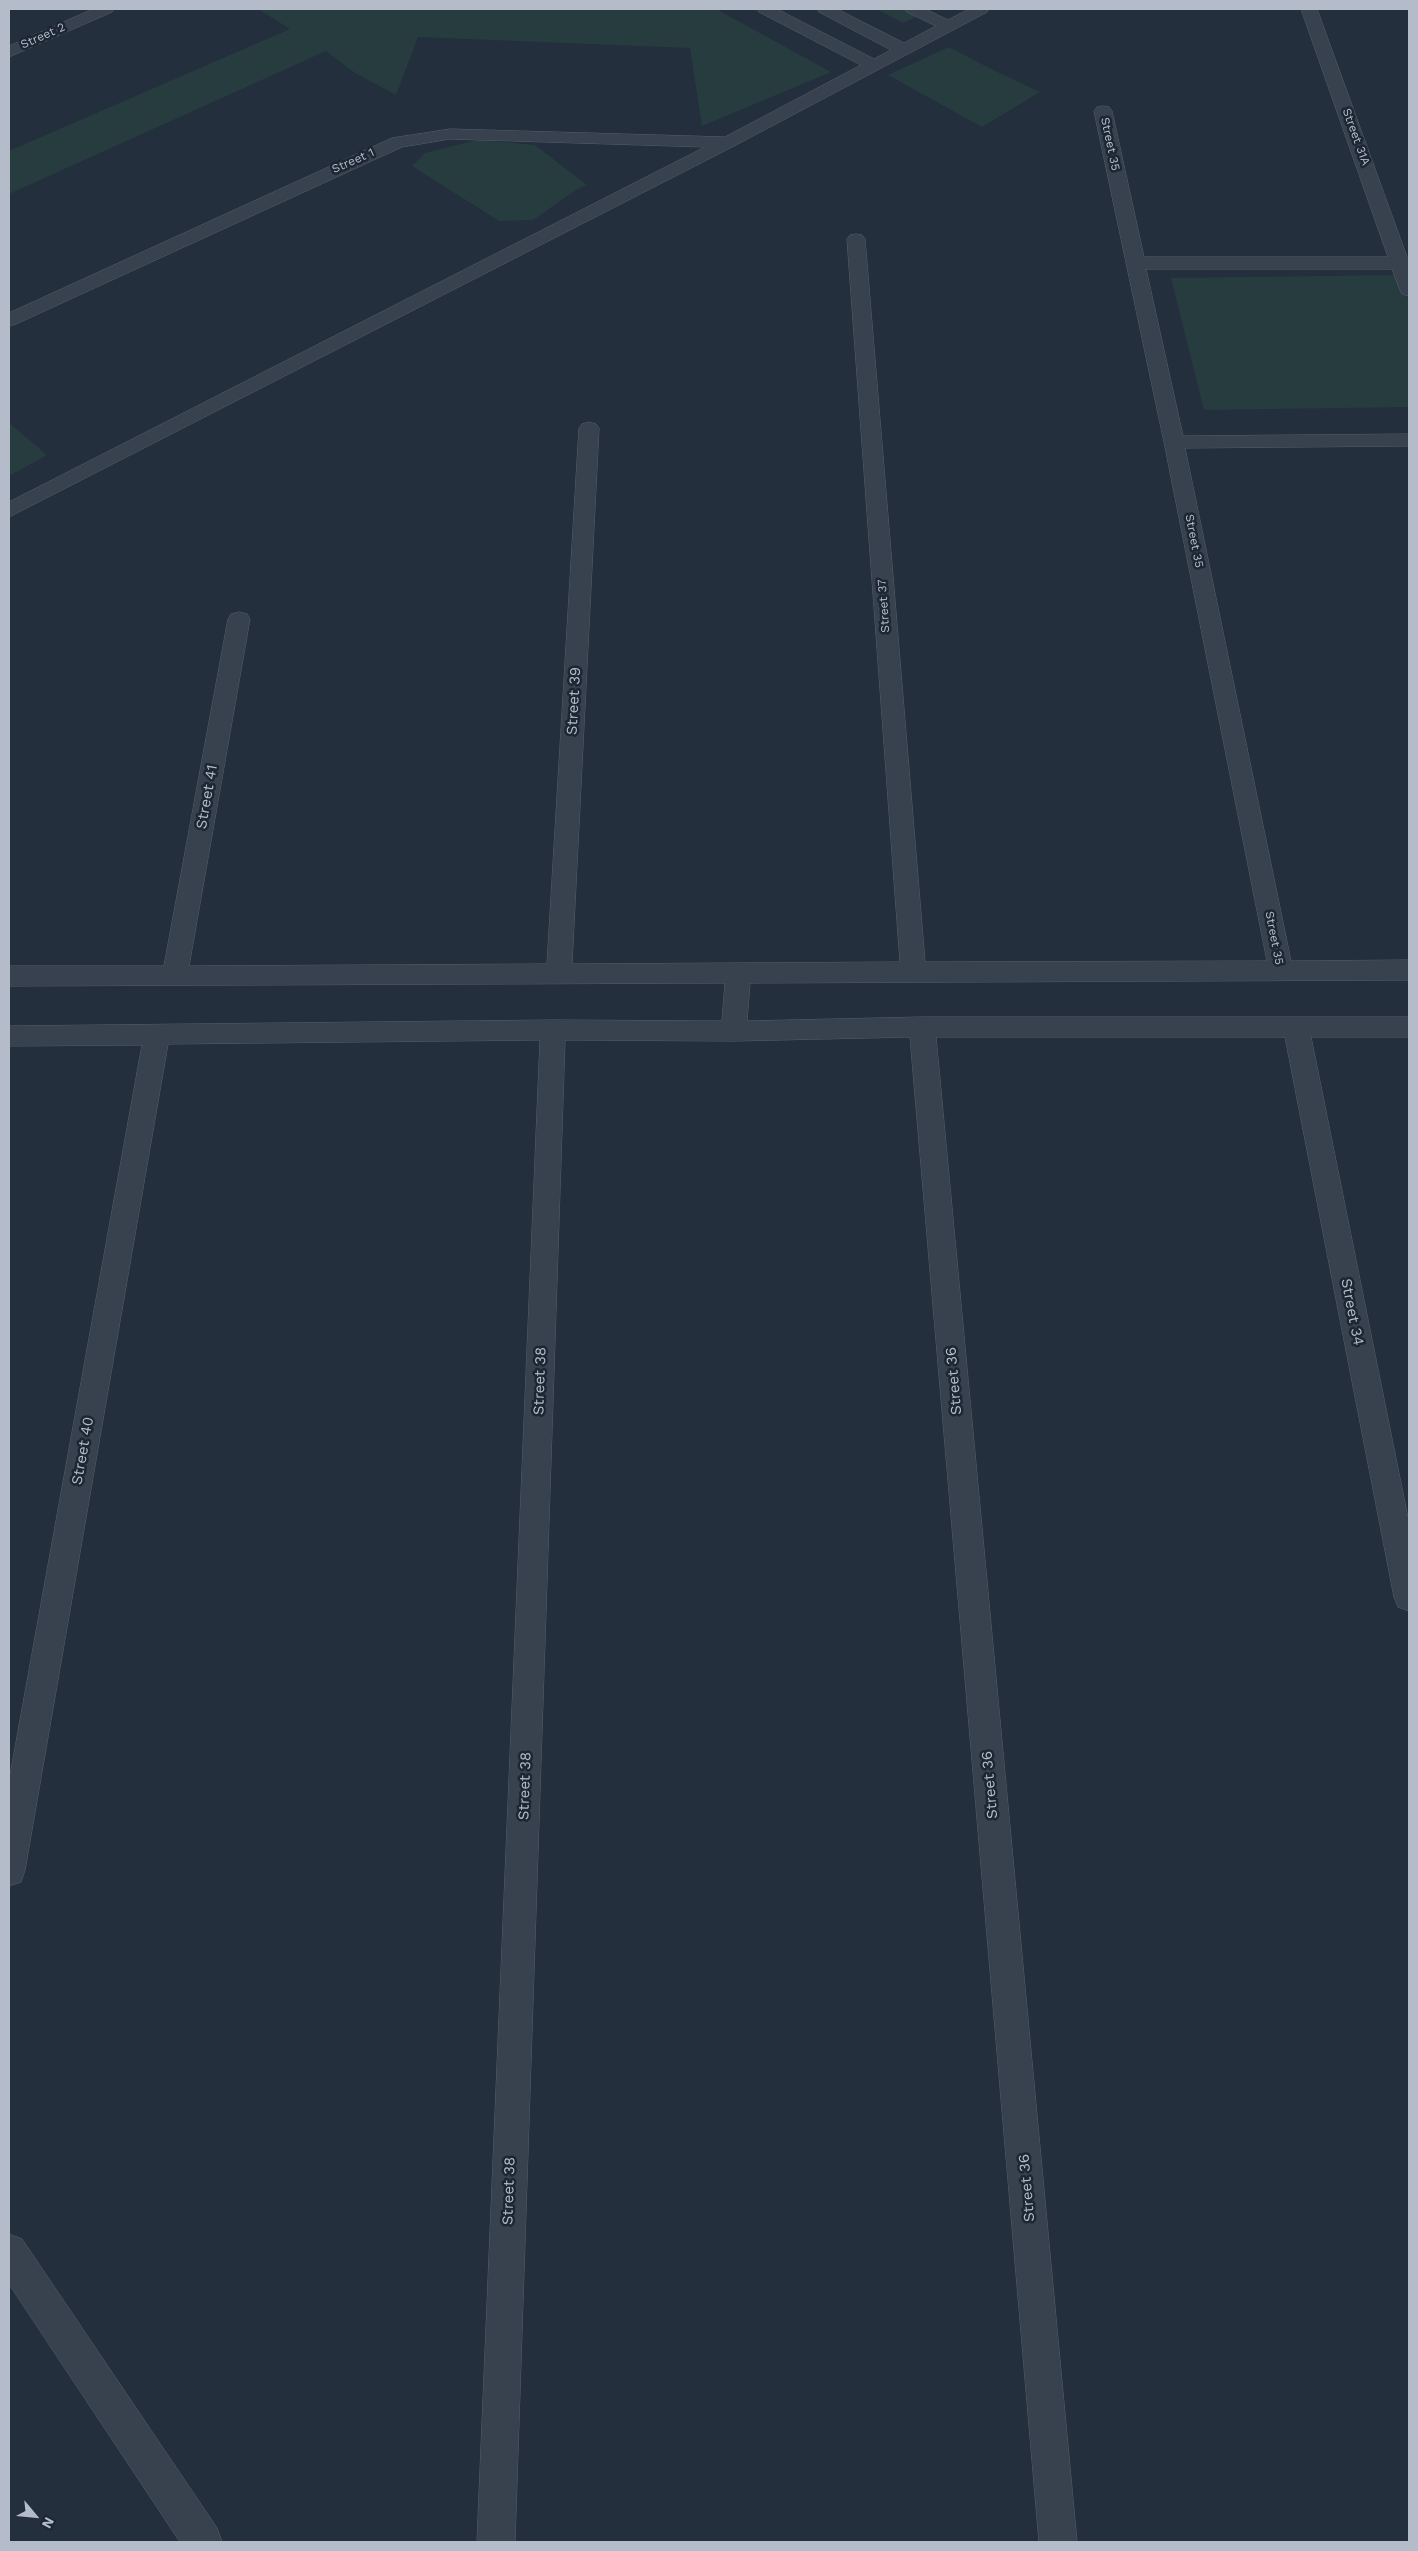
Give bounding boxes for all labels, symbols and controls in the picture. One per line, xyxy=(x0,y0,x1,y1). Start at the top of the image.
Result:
street label: Street 2 xyxy=(19,20,67,52)
street label: Street 31A xyxy=(1339,106,1373,168)
street label: Street 35 xyxy=(1097,116,1123,172)
street label: Street 1 xyxy=(330,145,376,177)
street label: Street 35 xyxy=(1182,513,1206,569)
street label: Street 37 xyxy=(875,579,893,633)
street label: Street 39 xyxy=(563,666,585,736)
street label: Street 41 xyxy=(192,763,222,831)
street label: Street 35 xyxy=(1262,910,1286,966)
street label: Street 34 xyxy=(1337,1277,1367,1347)
street label: Street 36 xyxy=(942,1346,966,1416)
street label: Street 38 xyxy=(530,1347,550,1415)
street label: Street 40 xyxy=(68,1416,98,1486)
street label: Street 36 xyxy=(978,1750,1002,1820)
street label: Street 38 xyxy=(515,1752,535,1820)
street label: Street 36 xyxy=(1015,2153,1039,2223)
street label: Street 38 xyxy=(499,2157,519,2225)
north arrow xyxy=(10,2491,60,2541)
text: N xyxy=(39,2515,58,2531)

